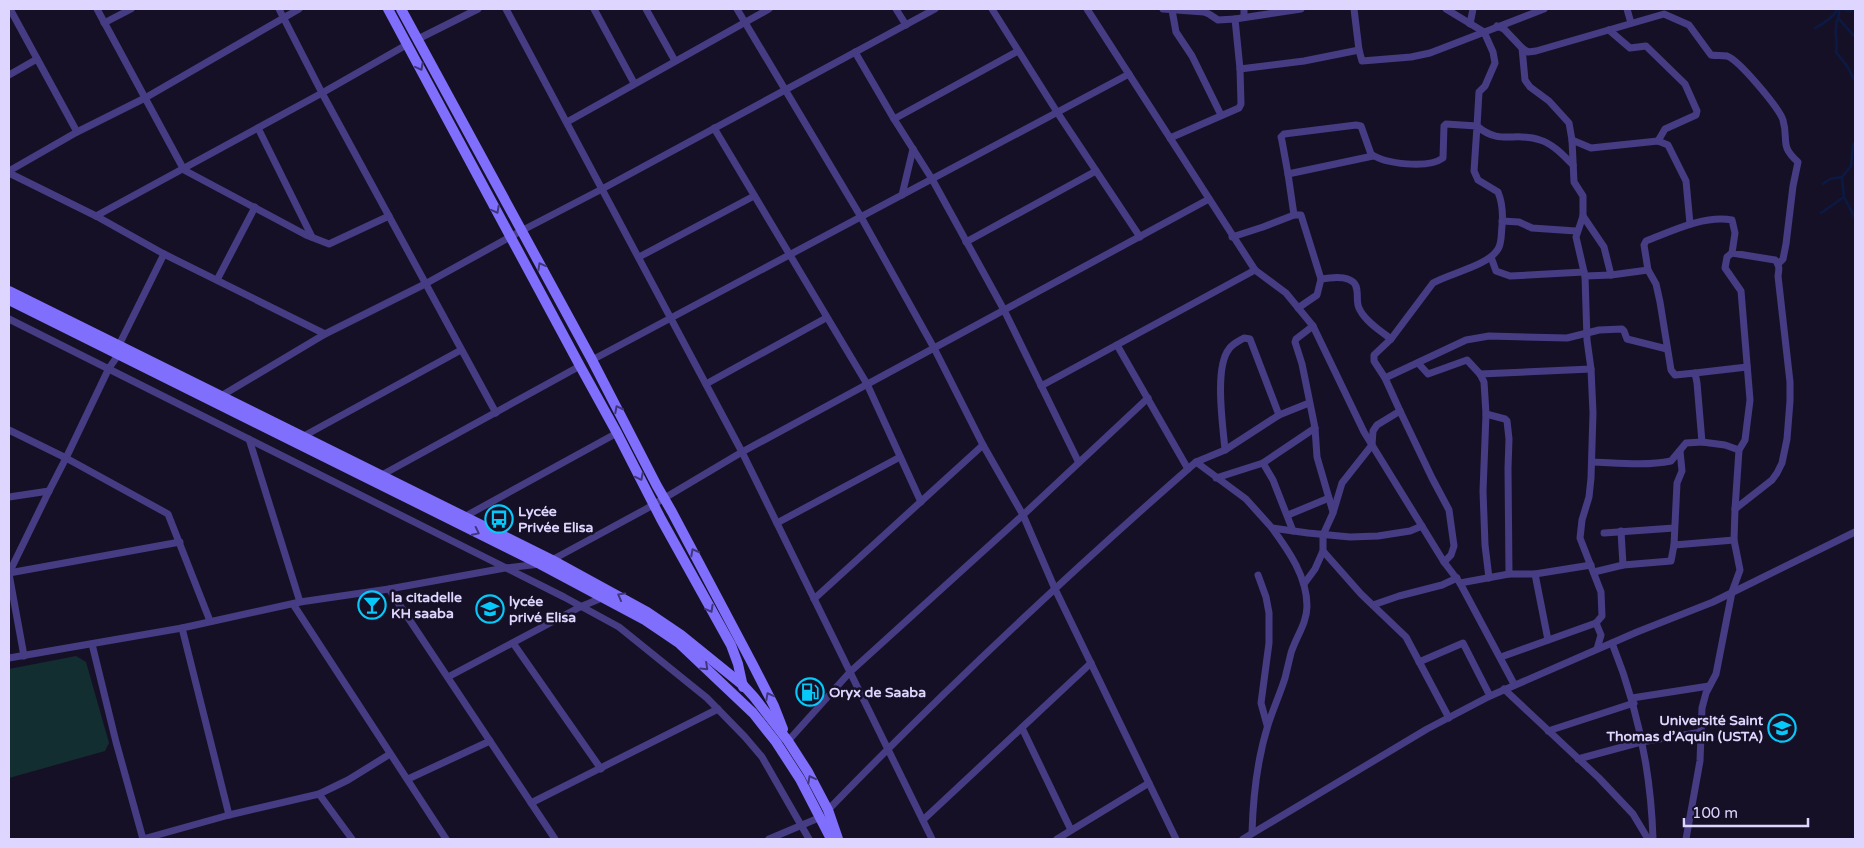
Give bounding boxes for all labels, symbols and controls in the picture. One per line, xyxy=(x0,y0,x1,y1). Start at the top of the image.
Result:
one-way arrow xyxy=(414,62,424,71)
one-way arrow xyxy=(490,205,500,214)
one-way arrow xyxy=(537,262,547,271)
one-way arrow xyxy=(613,405,624,414)
one-way arrow xyxy=(634,471,644,480)
place label: Lycée Privée Elisa xyxy=(518,503,594,536)
bus stop icon: Lycée Privée Elisa xyxy=(484,504,514,534)
one-way arrow xyxy=(470,526,479,536)
one-way arrow xyxy=(690,549,700,558)
place label: la citadelle KH saaba xyxy=(391,589,462,622)
bar icon: la citadelle KH saaba xyxy=(357,590,387,620)
place label: lycée privé Elisa xyxy=(509,593,576,626)
one-way arrow xyxy=(617,593,626,603)
school or university icon: lycée privé Elisa xyxy=(475,594,505,624)
one-way arrow xyxy=(704,603,714,612)
one-way arrow xyxy=(700,661,709,670)
fuel station icon: Oryx de Saaba xyxy=(795,677,825,707)
place label: Oryx de Saaba xyxy=(829,684,926,701)
one-way arrow xyxy=(765,693,775,702)
place label: Université Saint Thomas d’Aquin (USTA) xyxy=(1605,712,1764,745)
school or university icon: Université Saint Thomas d’Aquin (USTA) xyxy=(1767,713,1797,743)
one-way arrow xyxy=(808,775,818,784)
scale bar xyxy=(1684,796,1808,828)
text: 100 m xyxy=(1692,804,1738,822)

